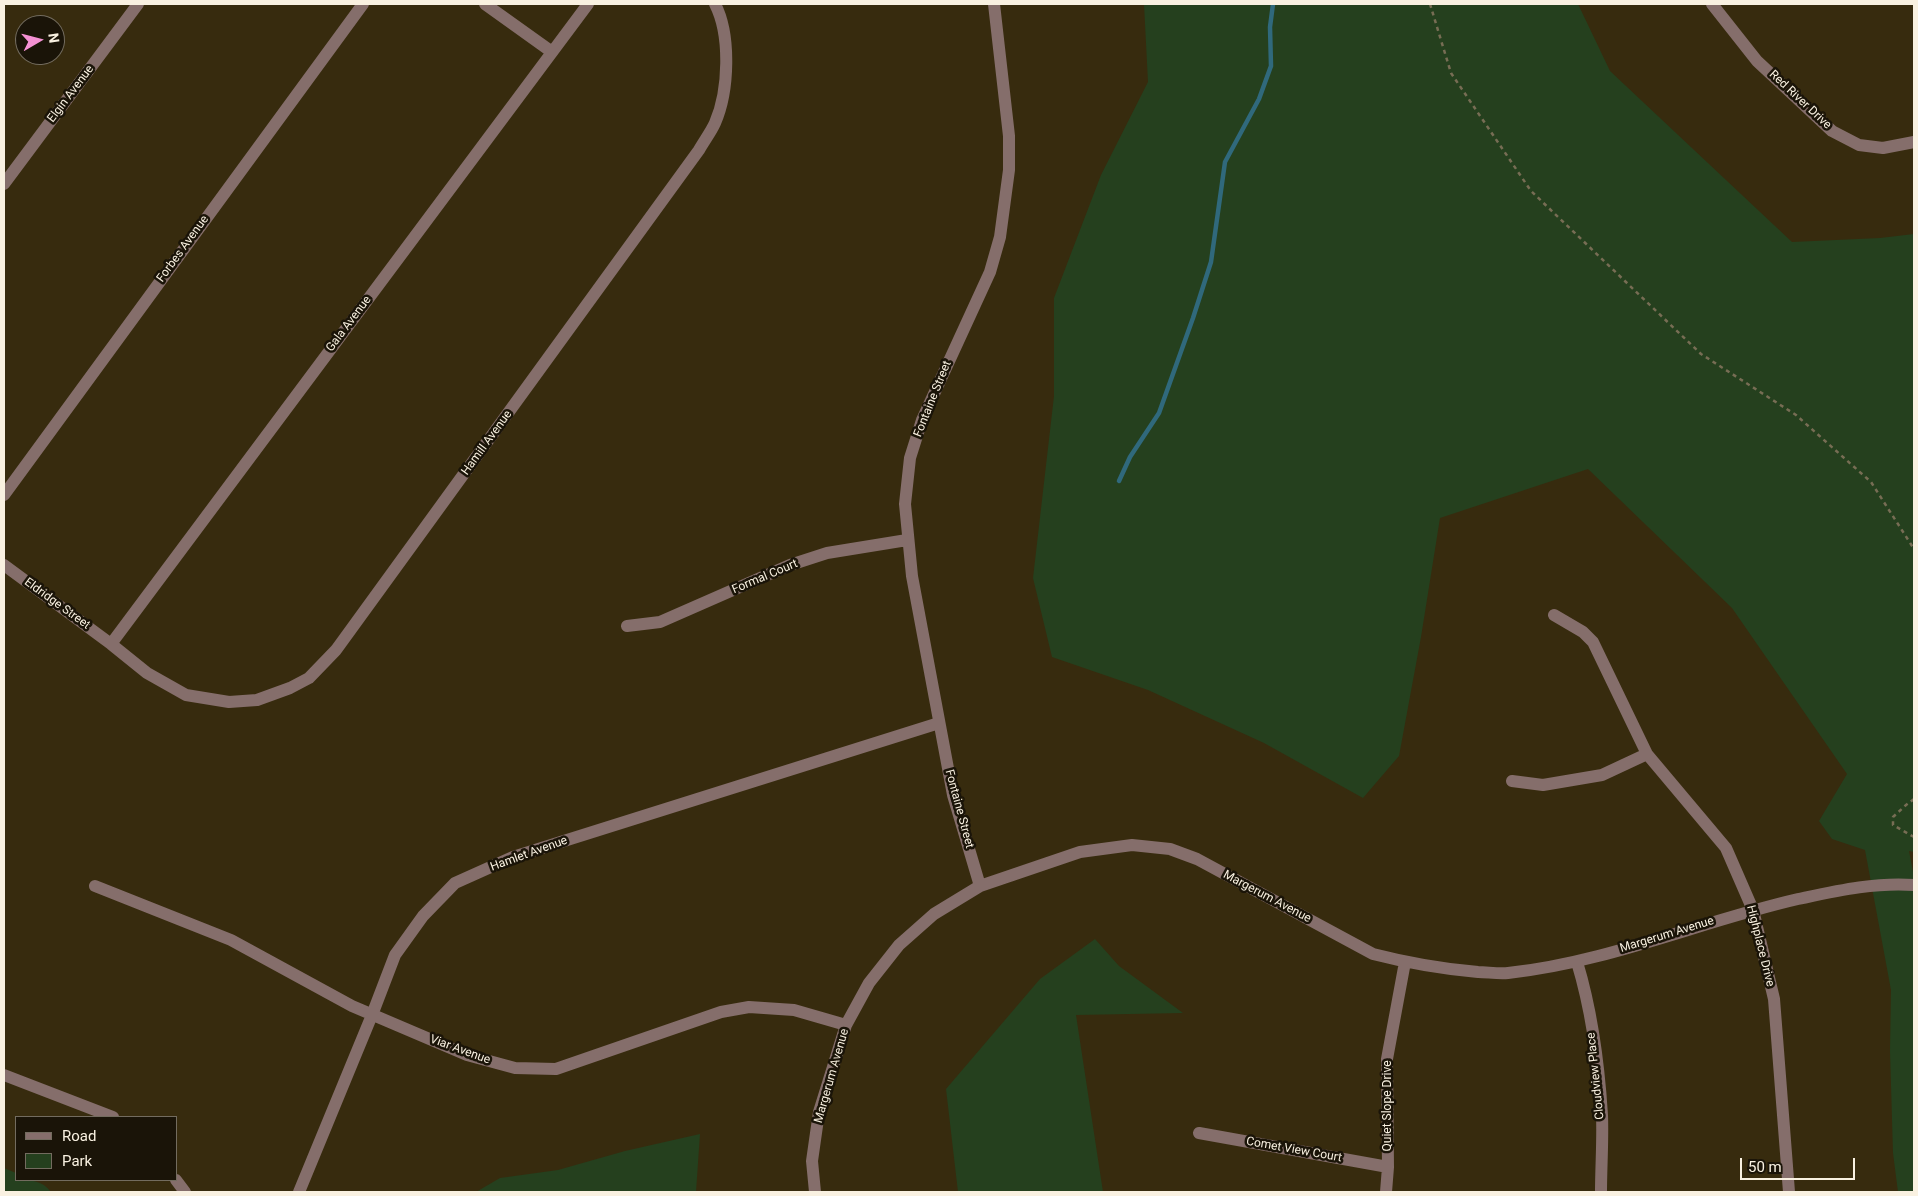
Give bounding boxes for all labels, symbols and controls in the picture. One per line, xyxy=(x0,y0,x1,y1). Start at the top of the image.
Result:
north arrow xyxy=(15,15,65,65)
text: N xyxy=(45,32,62,44)
street label: Elgin Avenue xyxy=(45,62,97,126)
street label: Red River Drive xyxy=(1766,67,1834,133)
street label: Forbes Avenue xyxy=(154,213,212,285)
street label: Gala Avenue xyxy=(323,293,375,355)
street label: Fontaine Street xyxy=(911,359,955,439)
street label: Hamill Avenue xyxy=(459,408,515,478)
street label: Formal Court xyxy=(730,557,800,597)
street label: Eldridge Street xyxy=(21,575,93,633)
street label: Fontaine Street xyxy=(942,768,976,850)
street label: Hamlet Avenue xyxy=(488,833,570,875)
street label: Margerum Avenue xyxy=(1221,868,1313,926)
street label: Highplace Drive xyxy=(1743,904,1777,988)
street label: Margerum Avenue xyxy=(1618,914,1716,956)
street label: Margerum Avenue xyxy=(812,1027,852,1125)
street label: Viar Avenue xyxy=(428,1032,492,1068)
street label: Cloudview Place xyxy=(1584,1032,1608,1120)
street label: Quiet Slope Drive xyxy=(1381,1061,1395,1151)
legend xyxy=(15,1116,178,1181)
text: Road xyxy=(62,1127,96,1145)
street label: Comet View Court xyxy=(1245,1134,1343,1166)
scale bar xyxy=(1743,1148,1858,1180)
text: Park xyxy=(62,1152,92,1170)
text: 50 m xyxy=(1748,1158,1782,1176)

